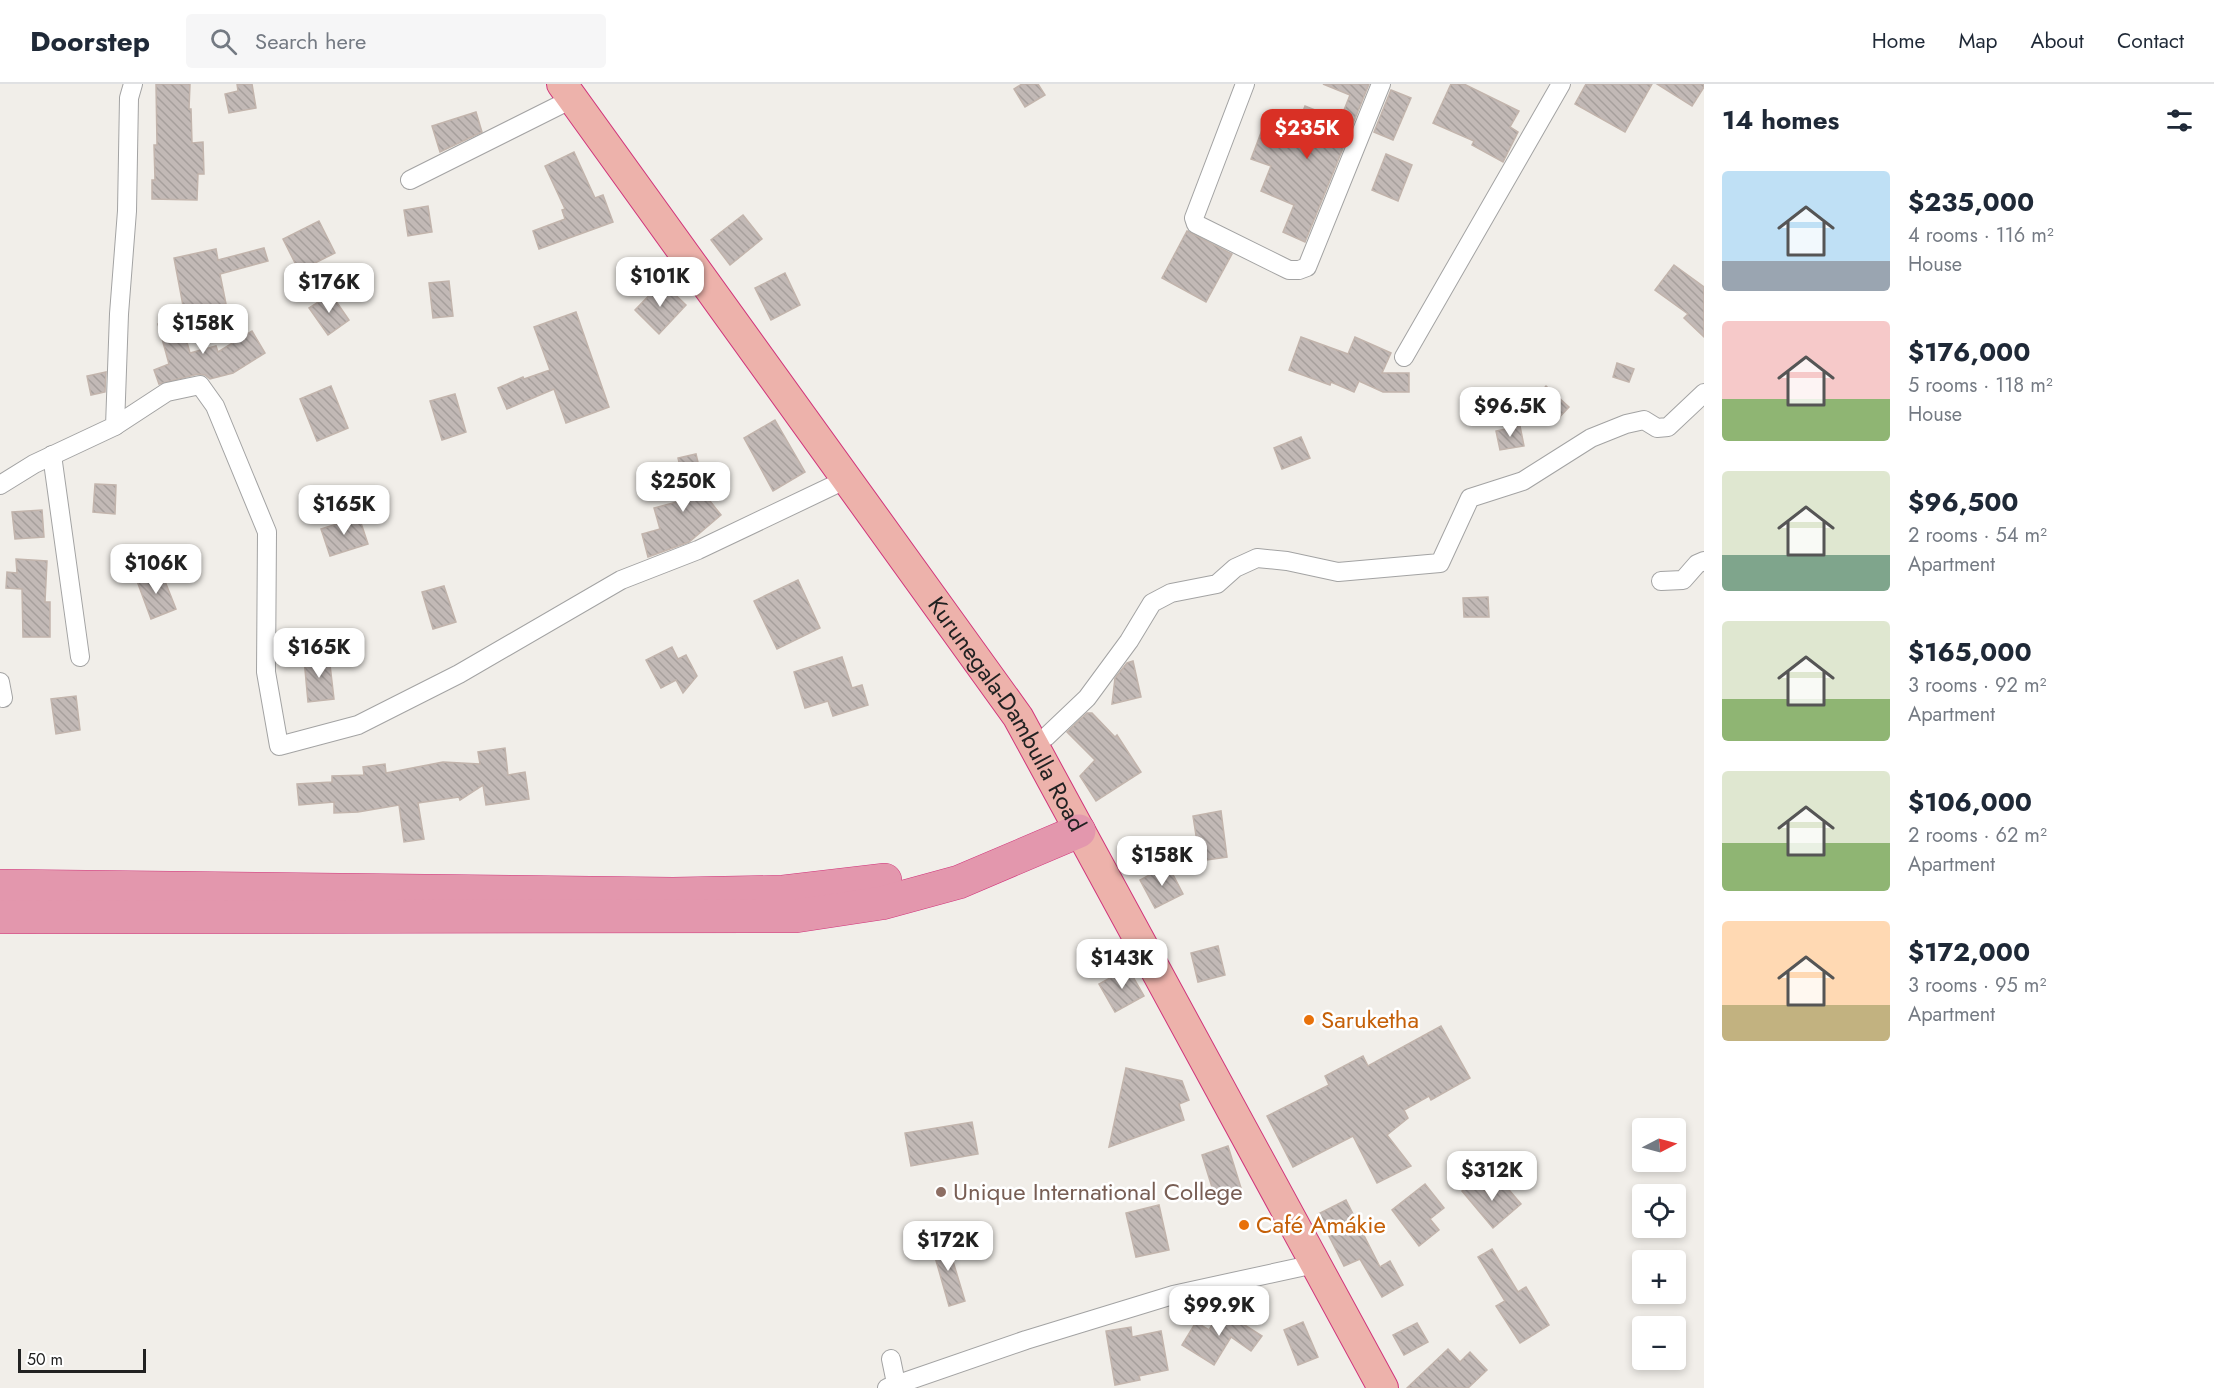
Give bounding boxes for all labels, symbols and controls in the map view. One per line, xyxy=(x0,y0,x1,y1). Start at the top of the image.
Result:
search box xyxy=(186,14,606,68)
text: Doorstep xyxy=(30,21,150,62)
icon: search xyxy=(207,25,240,58)
text: Search here xyxy=(255,25,366,57)
text: Home xyxy=(1872,26,1925,56)
text: Map xyxy=(1958,26,1998,56)
text: About xyxy=(2031,26,2084,56)
text: Contact xyxy=(2117,26,2184,56)
text: 14 homes xyxy=(1722,101,1839,139)
icon: filters xyxy=(2163,104,2196,137)
pin: $235K xyxy=(1265,109,1349,160)
text: $235K xyxy=(1275,114,1339,143)
text: $235,000 xyxy=(1908,183,2034,221)
icon: home xyxy=(1770,195,1842,267)
text: 4 rooms · 116 m² xyxy=(1908,221,2054,250)
text: House xyxy=(1908,250,1962,279)
pin: $101K xyxy=(618,257,702,308)
text: $101K xyxy=(630,262,690,291)
pin: $176K xyxy=(287,263,371,314)
text: $176K xyxy=(298,268,360,297)
pin: $158K xyxy=(161,304,245,355)
text: $158K xyxy=(172,309,234,338)
text: $176,000 xyxy=(1908,333,2031,371)
icon: home xyxy=(1770,345,1842,417)
text: 5 rooms · 118 m² xyxy=(1908,371,2053,400)
pin: $96.5K xyxy=(1461,387,1559,438)
text: $96.5K xyxy=(1474,392,1546,421)
text: House xyxy=(1908,400,1962,429)
pin: $250K xyxy=(641,462,725,513)
text: $250K xyxy=(650,467,716,496)
text: $96,500 xyxy=(1908,483,2019,521)
pin: $165K xyxy=(302,485,386,536)
text: $165K xyxy=(313,490,375,519)
icon: home xyxy=(1770,495,1842,567)
text: 2 rooms · 54 m² xyxy=(1908,521,2047,550)
pin: $106K xyxy=(114,544,198,595)
text: $106K xyxy=(124,549,188,578)
text: Apartment xyxy=(1908,550,1995,579)
street label: Kurunegala-Dambulla Road xyxy=(920,589,1095,838)
pin: $165K xyxy=(277,628,361,679)
text: $165K xyxy=(288,633,350,662)
text: $165,000 xyxy=(1908,633,2032,671)
icon: home xyxy=(1770,645,1842,717)
text: 3 rooms · 92 m² xyxy=(1908,671,2046,700)
text: Apartment xyxy=(1908,700,1995,729)
text: $106,000 xyxy=(1908,783,2032,821)
icon: home xyxy=(1770,795,1842,867)
text: 2 rooms · 62 m² xyxy=(1908,821,2047,850)
pin: $158K xyxy=(1120,836,1204,887)
text: $158K xyxy=(1131,841,1193,870)
text: Apartment xyxy=(1908,850,1995,879)
text: $172,000 xyxy=(1908,933,2030,971)
pin: $143K xyxy=(1080,939,1164,990)
text: $143K xyxy=(1091,944,1153,973)
icon: home xyxy=(1770,945,1842,1017)
text: 3 rooms · 95 m² xyxy=(1908,971,2046,1000)
text: Apartment xyxy=(1908,1000,1995,1029)
place label: Saruketha xyxy=(1321,1002,1419,1037)
marker: Saruketha xyxy=(1302,1013,1316,1027)
north arrow xyxy=(1632,1118,1686,1172)
map controls xyxy=(1632,1118,1686,1370)
pin: $312K xyxy=(1450,1151,1534,1202)
text: $312K xyxy=(1461,1156,1523,1185)
place label: Unique International College xyxy=(953,1174,1243,1209)
button: locate xyxy=(1632,1184,1686,1238)
marker: Unique International College xyxy=(934,1185,948,1199)
place label: Café Amákie xyxy=(1256,1207,1386,1242)
marker: Café Amákie xyxy=(1237,1218,1251,1232)
pin: $172K xyxy=(906,1221,990,1272)
text: $172K xyxy=(917,1226,979,1255)
button: + xyxy=(1632,1250,1686,1304)
pin: $99.9K xyxy=(1170,1286,1268,1337)
text: $99.9K xyxy=(1183,1291,1255,1320)
button: − xyxy=(1632,1316,1686,1370)
scale bar xyxy=(18,1346,146,1374)
text: 50 m xyxy=(27,1348,63,1371)

